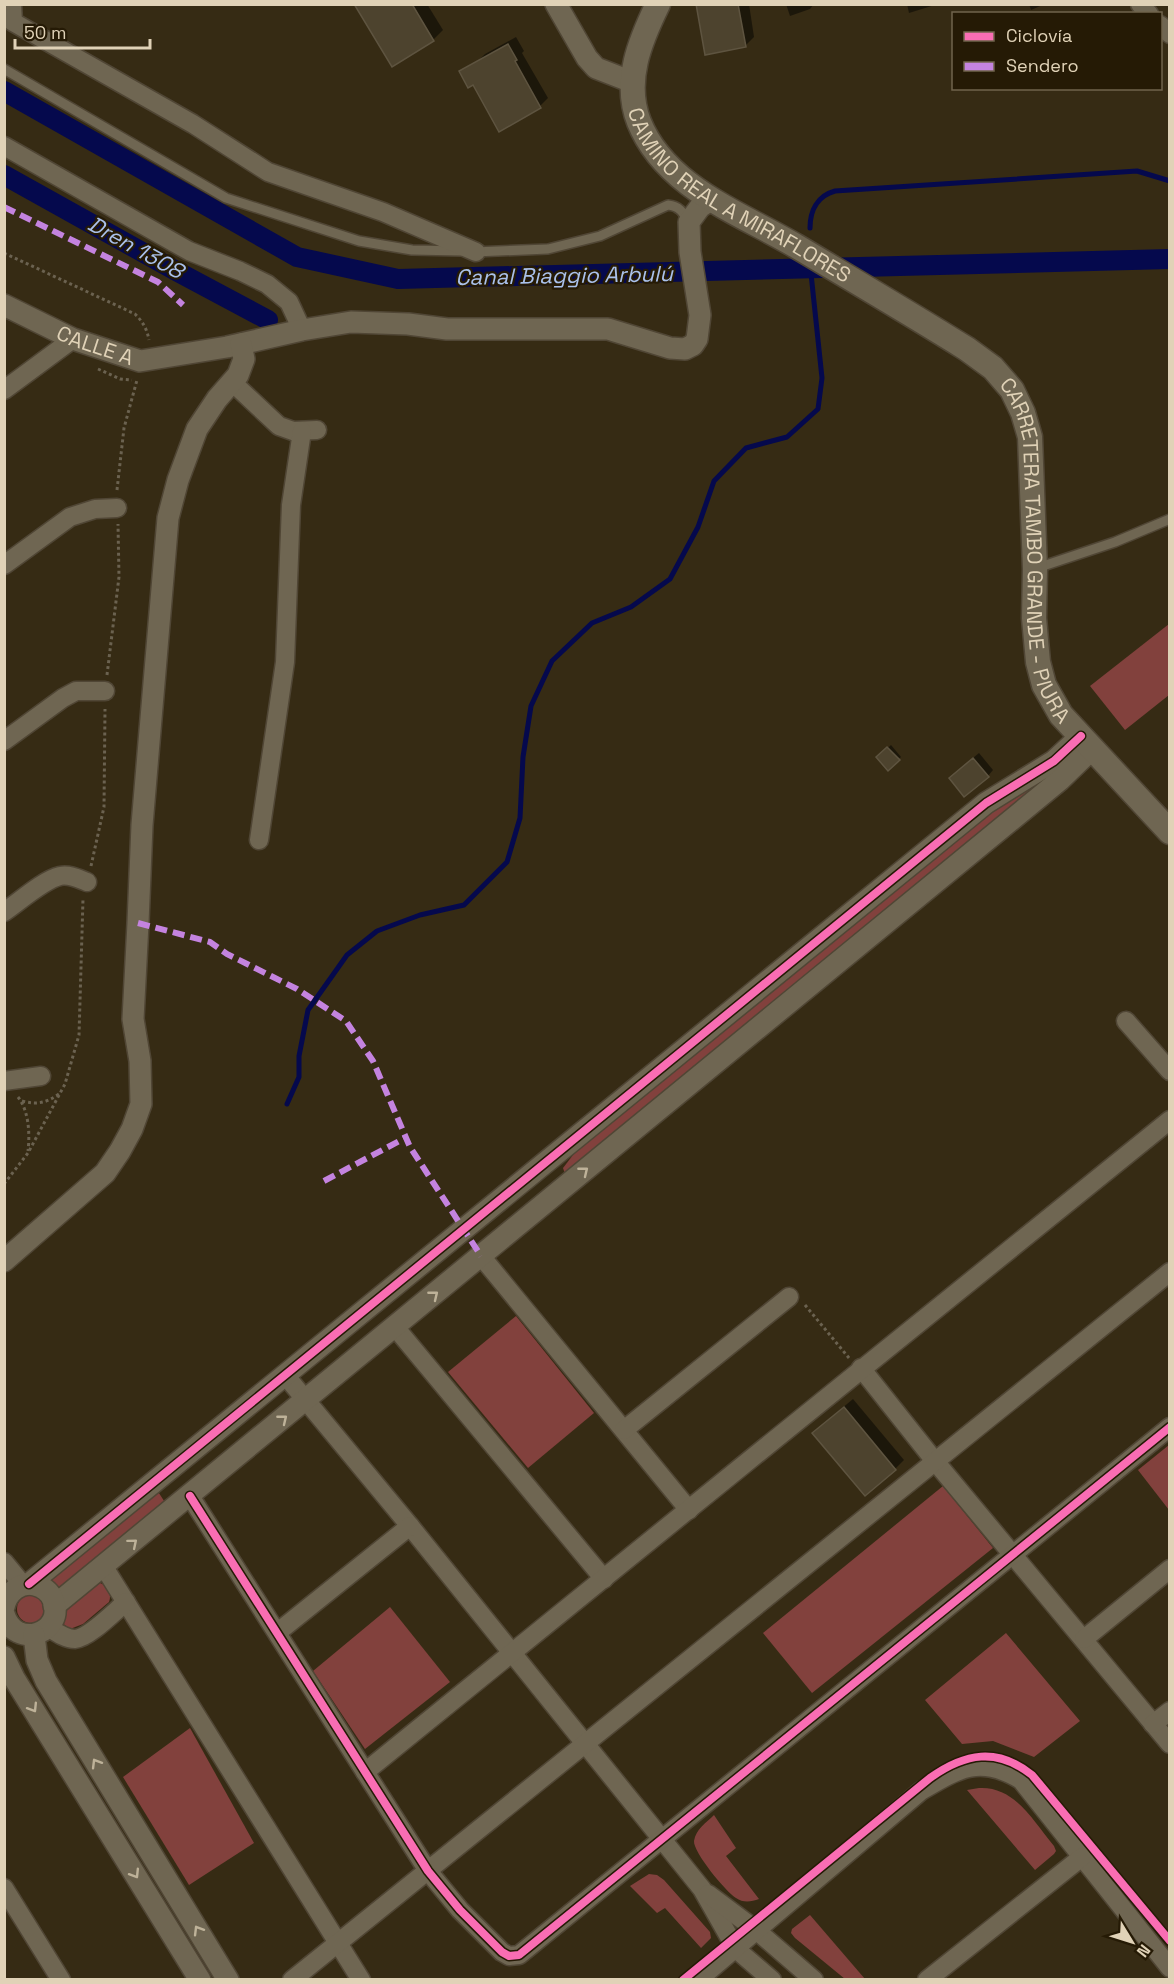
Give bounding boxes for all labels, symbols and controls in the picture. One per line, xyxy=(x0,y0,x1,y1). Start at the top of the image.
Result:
scale bar xyxy=(15,12,150,50)
legend xyxy=(952,12,1162,90)
text: 50 m xyxy=(24,21,66,44)
text: Ciclovía xyxy=(1006,24,1072,47)
text: Sendero xyxy=(1006,54,1079,77)
street label: CAMINO REAL A MIRAFLORES xyxy=(622,104,856,289)
water label: Dren 1308 xyxy=(83,209,191,286)
water label: Canal Biaggio Arbulú xyxy=(455,259,674,291)
street label: CALLE A xyxy=(52,319,137,371)
street label: CARRETERA TAMBO GRANDE - PIURA xyxy=(994,372,1076,729)
one-way arrow xyxy=(577,1168,588,1179)
one-way arrow xyxy=(427,1292,438,1303)
one-way arrow xyxy=(276,1416,287,1427)
one-way arrow xyxy=(126,1539,137,1550)
one-way arrow xyxy=(25,1702,37,1712)
one-way arrow xyxy=(92,1759,104,1769)
one-way arrow xyxy=(128,1868,140,1878)
north arrow xyxy=(1102,1912,1162,1972)
one-way arrow xyxy=(193,1926,205,1936)
text: N xyxy=(1132,1940,1155,1962)

